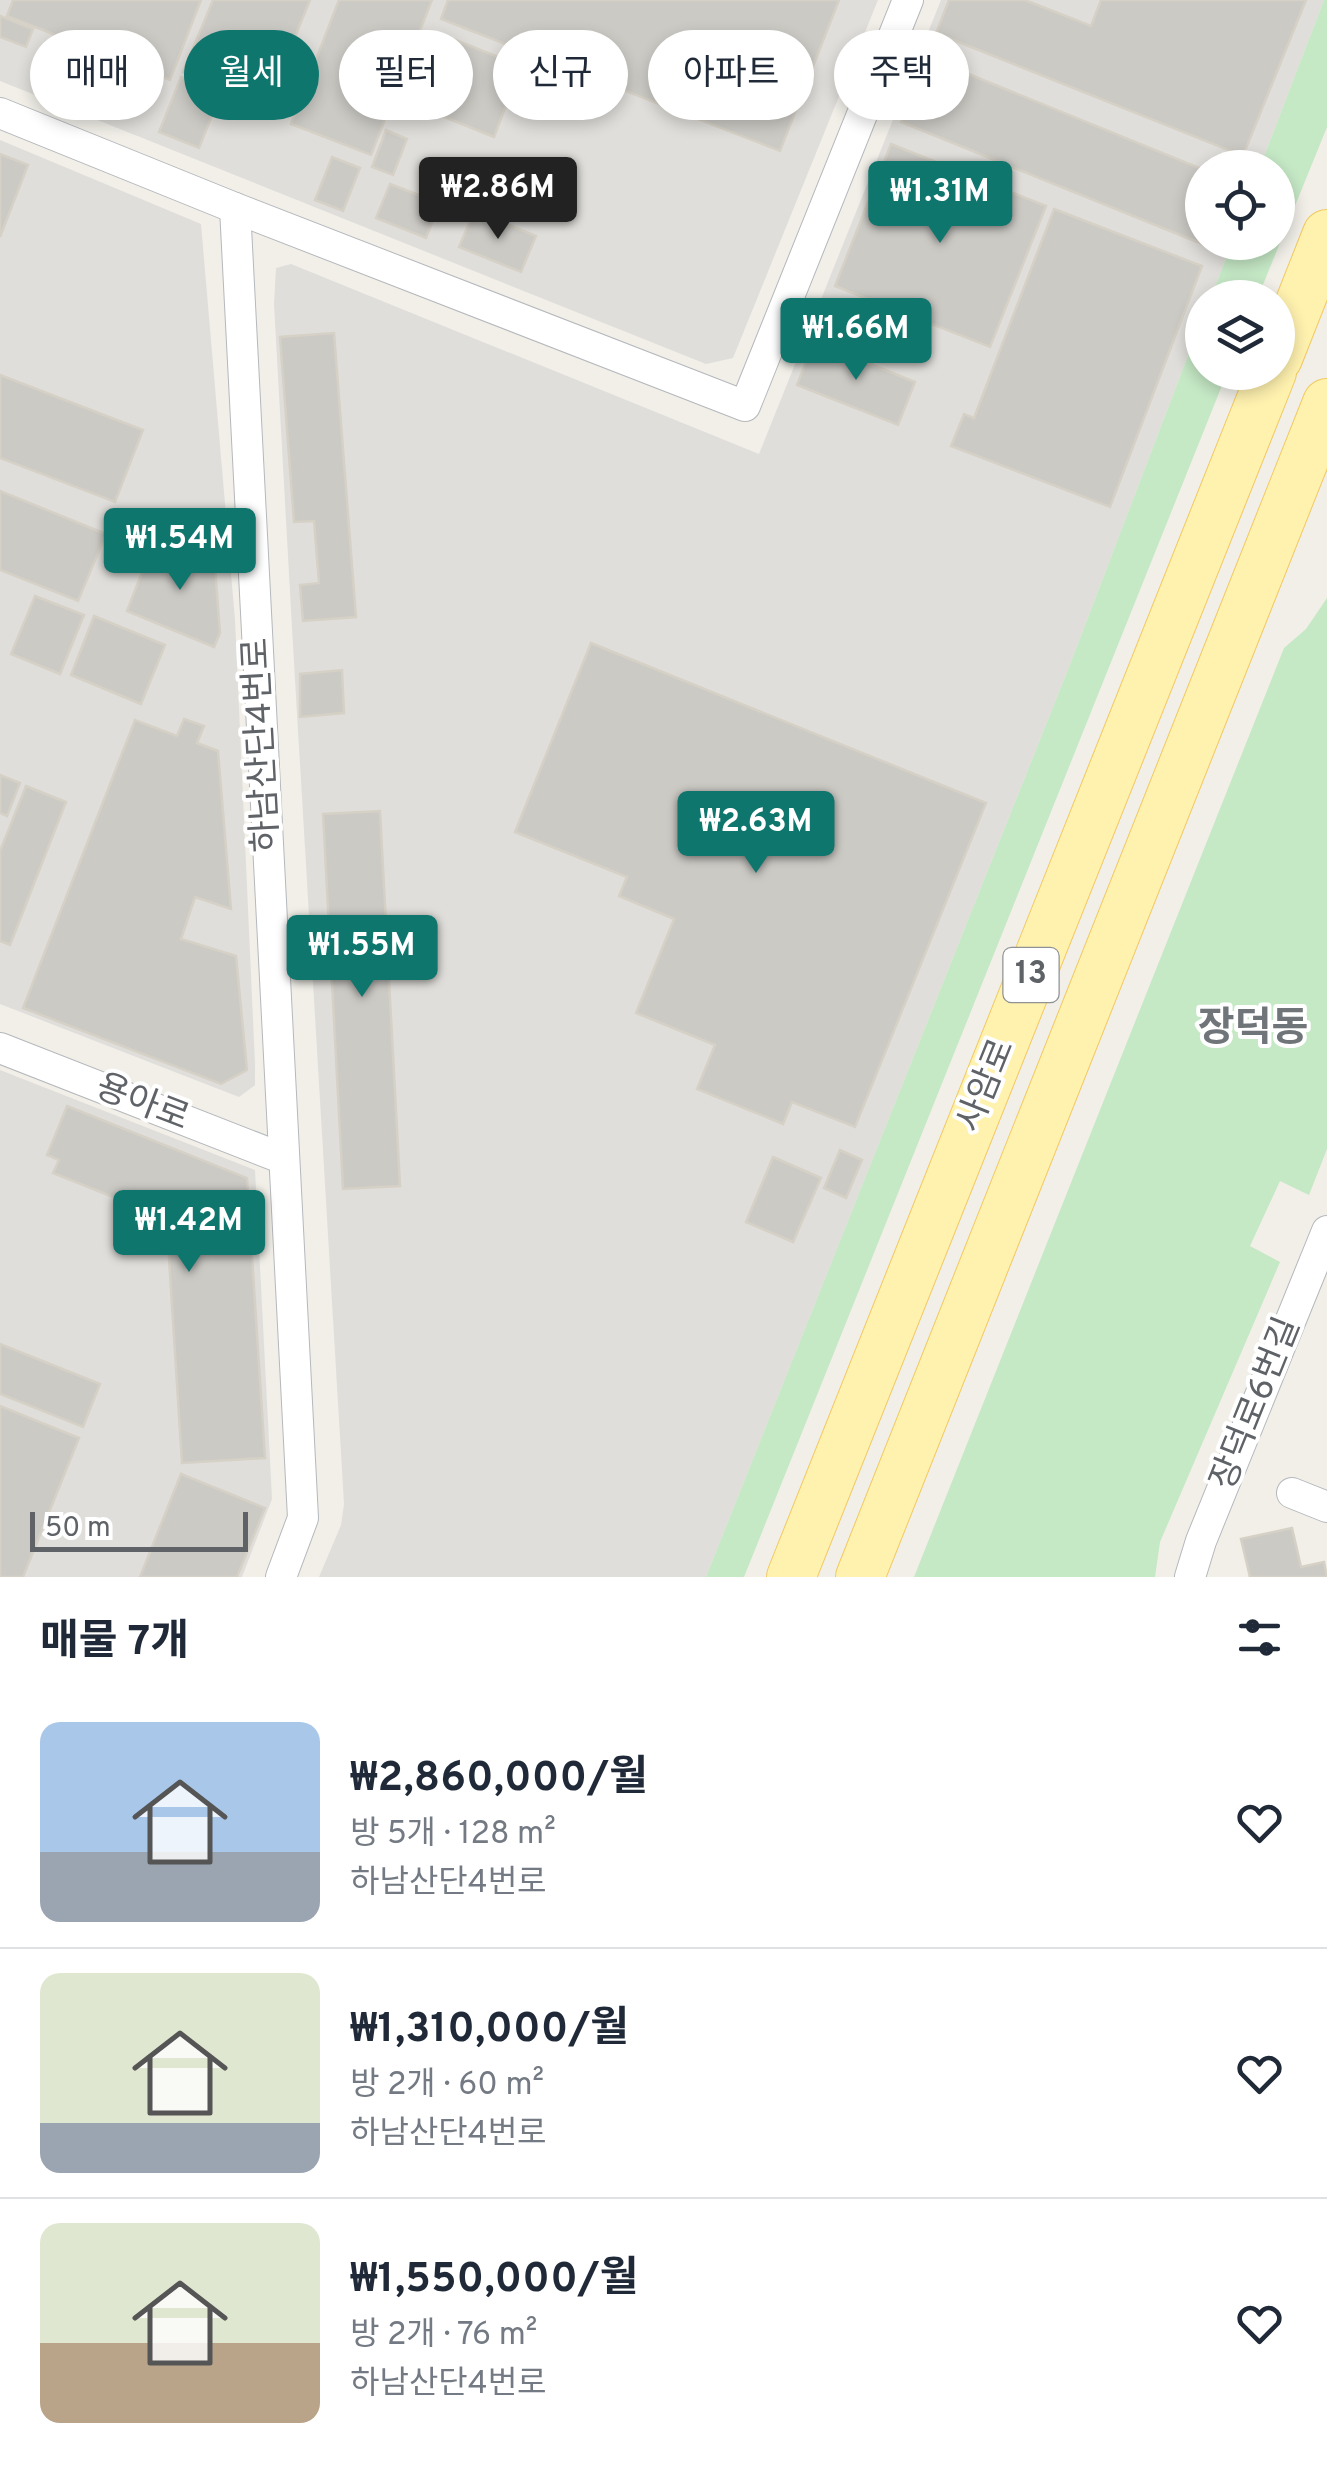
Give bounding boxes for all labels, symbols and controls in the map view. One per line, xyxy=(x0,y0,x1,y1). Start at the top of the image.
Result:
chip: 매매 xyxy=(30,30,164,120)
chip: 월세 xyxy=(184,30,319,120)
chip: 필터 xyxy=(339,30,473,120)
chip: 신규 xyxy=(493,30,628,120)
chip: 아파트 xyxy=(648,30,814,120)
chip: 주택 xyxy=(834,30,969,120)
map controls xyxy=(1185,150,1295,390)
button: locate xyxy=(1185,150,1295,260)
pin: ₩2.86M xyxy=(417,157,579,242)
pin: ₩1.31M xyxy=(859,161,1021,246)
text: ₩2.86M xyxy=(441,169,555,209)
text: ₩1.31M xyxy=(890,173,990,213)
button: layers xyxy=(1185,280,1295,390)
pin: ₩1.66M xyxy=(775,298,937,383)
text: ₩1.66M xyxy=(803,310,910,350)
pin: ₩1.54M xyxy=(99,508,261,593)
text: ₩1.54M xyxy=(126,520,234,560)
street label: 하남산단4번로 xyxy=(235,637,291,853)
pin: ₩2.63M xyxy=(675,791,837,876)
text: ₩2.63M xyxy=(700,803,813,843)
pin: ₩1.55M xyxy=(281,915,443,1000)
text: ₩1.55M xyxy=(309,927,415,967)
road number: 13 xyxy=(1004,948,1058,1002)
district label: 장덕동 xyxy=(1198,1005,1308,1055)
street label: 사암로 xyxy=(949,1033,1025,1139)
street label: 용아로 xyxy=(89,1066,195,1142)
pin: ₩1.42M xyxy=(108,1190,270,1275)
text: ₩1.42M xyxy=(135,1202,243,1242)
street label: 장덕로6번길 xyxy=(1203,1311,1311,1497)
scale bar xyxy=(30,1507,248,1552)
text: 50 m xyxy=(45,1511,111,1547)
icon: filters xyxy=(1232,1610,1287,1665)
text: 매물 7개 xyxy=(40,1617,189,1670)
text: ₩2,860,000/월 xyxy=(350,1753,648,1806)
icon: home xyxy=(120,1762,240,1882)
icon: heart xyxy=(1232,1795,1287,1850)
text: 방 5개 · 128 m² xyxy=(350,1815,556,1855)
text: 하남산단4번로 xyxy=(350,1864,547,1904)
text: ₩1,310,000/월 xyxy=(350,2004,629,2057)
icon: home xyxy=(120,2013,240,2133)
icon: heart xyxy=(1232,2046,1287,2101)
text: 방 2개 · 60 m² xyxy=(350,2066,544,2106)
text: 하남산단4번로 xyxy=(350,2115,547,2155)
text: ₩1,550,000/월 xyxy=(350,2254,638,2307)
icon: home xyxy=(120,2263,240,2383)
icon: heart xyxy=(1232,2296,1287,2351)
text: 방 2개 · 76 m² xyxy=(350,2316,537,2356)
text: 하남산단4번로 xyxy=(350,2365,547,2405)

